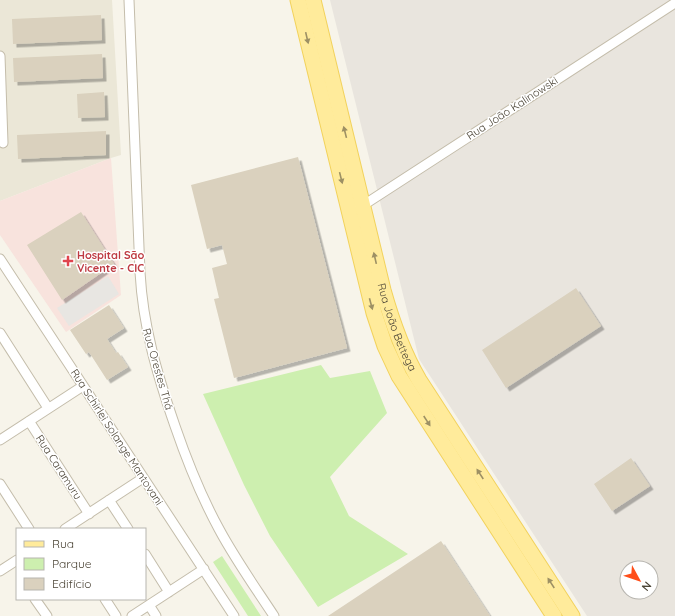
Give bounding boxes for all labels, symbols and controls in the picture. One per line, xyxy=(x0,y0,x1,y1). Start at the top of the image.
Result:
one-way arrow xyxy=(305,32,311,44)
street label: Rua João Kalinowski xyxy=(464,73,560,143)
one-way arrow xyxy=(342,126,348,138)
one-way arrow xyxy=(338,172,344,184)
place label: Hospital São Vicente - CIC xyxy=(77,248,145,275)
one-way arrow xyxy=(372,252,378,265)
marker: Hospital São Vicente - CIC xyxy=(62,255,74,267)
street label: Rua João Bettega xyxy=(375,282,420,373)
one-way arrow xyxy=(369,298,375,311)
street label: Rua Orestes Thá xyxy=(140,326,176,412)
street label: Rua Schirlei Solange Mantovani xyxy=(68,366,166,508)
one-way arrow xyxy=(424,415,431,427)
street label: Rua Caramuru xyxy=(33,432,85,502)
one-way arrow xyxy=(476,469,484,479)
legend xyxy=(16,528,146,600)
text: Rua xyxy=(52,536,74,551)
text: Parque xyxy=(52,556,92,571)
north arrow xyxy=(619,560,659,600)
text: Edifício xyxy=(52,576,92,591)
one-way arrow xyxy=(547,577,554,589)
text: N xyxy=(639,579,655,594)

